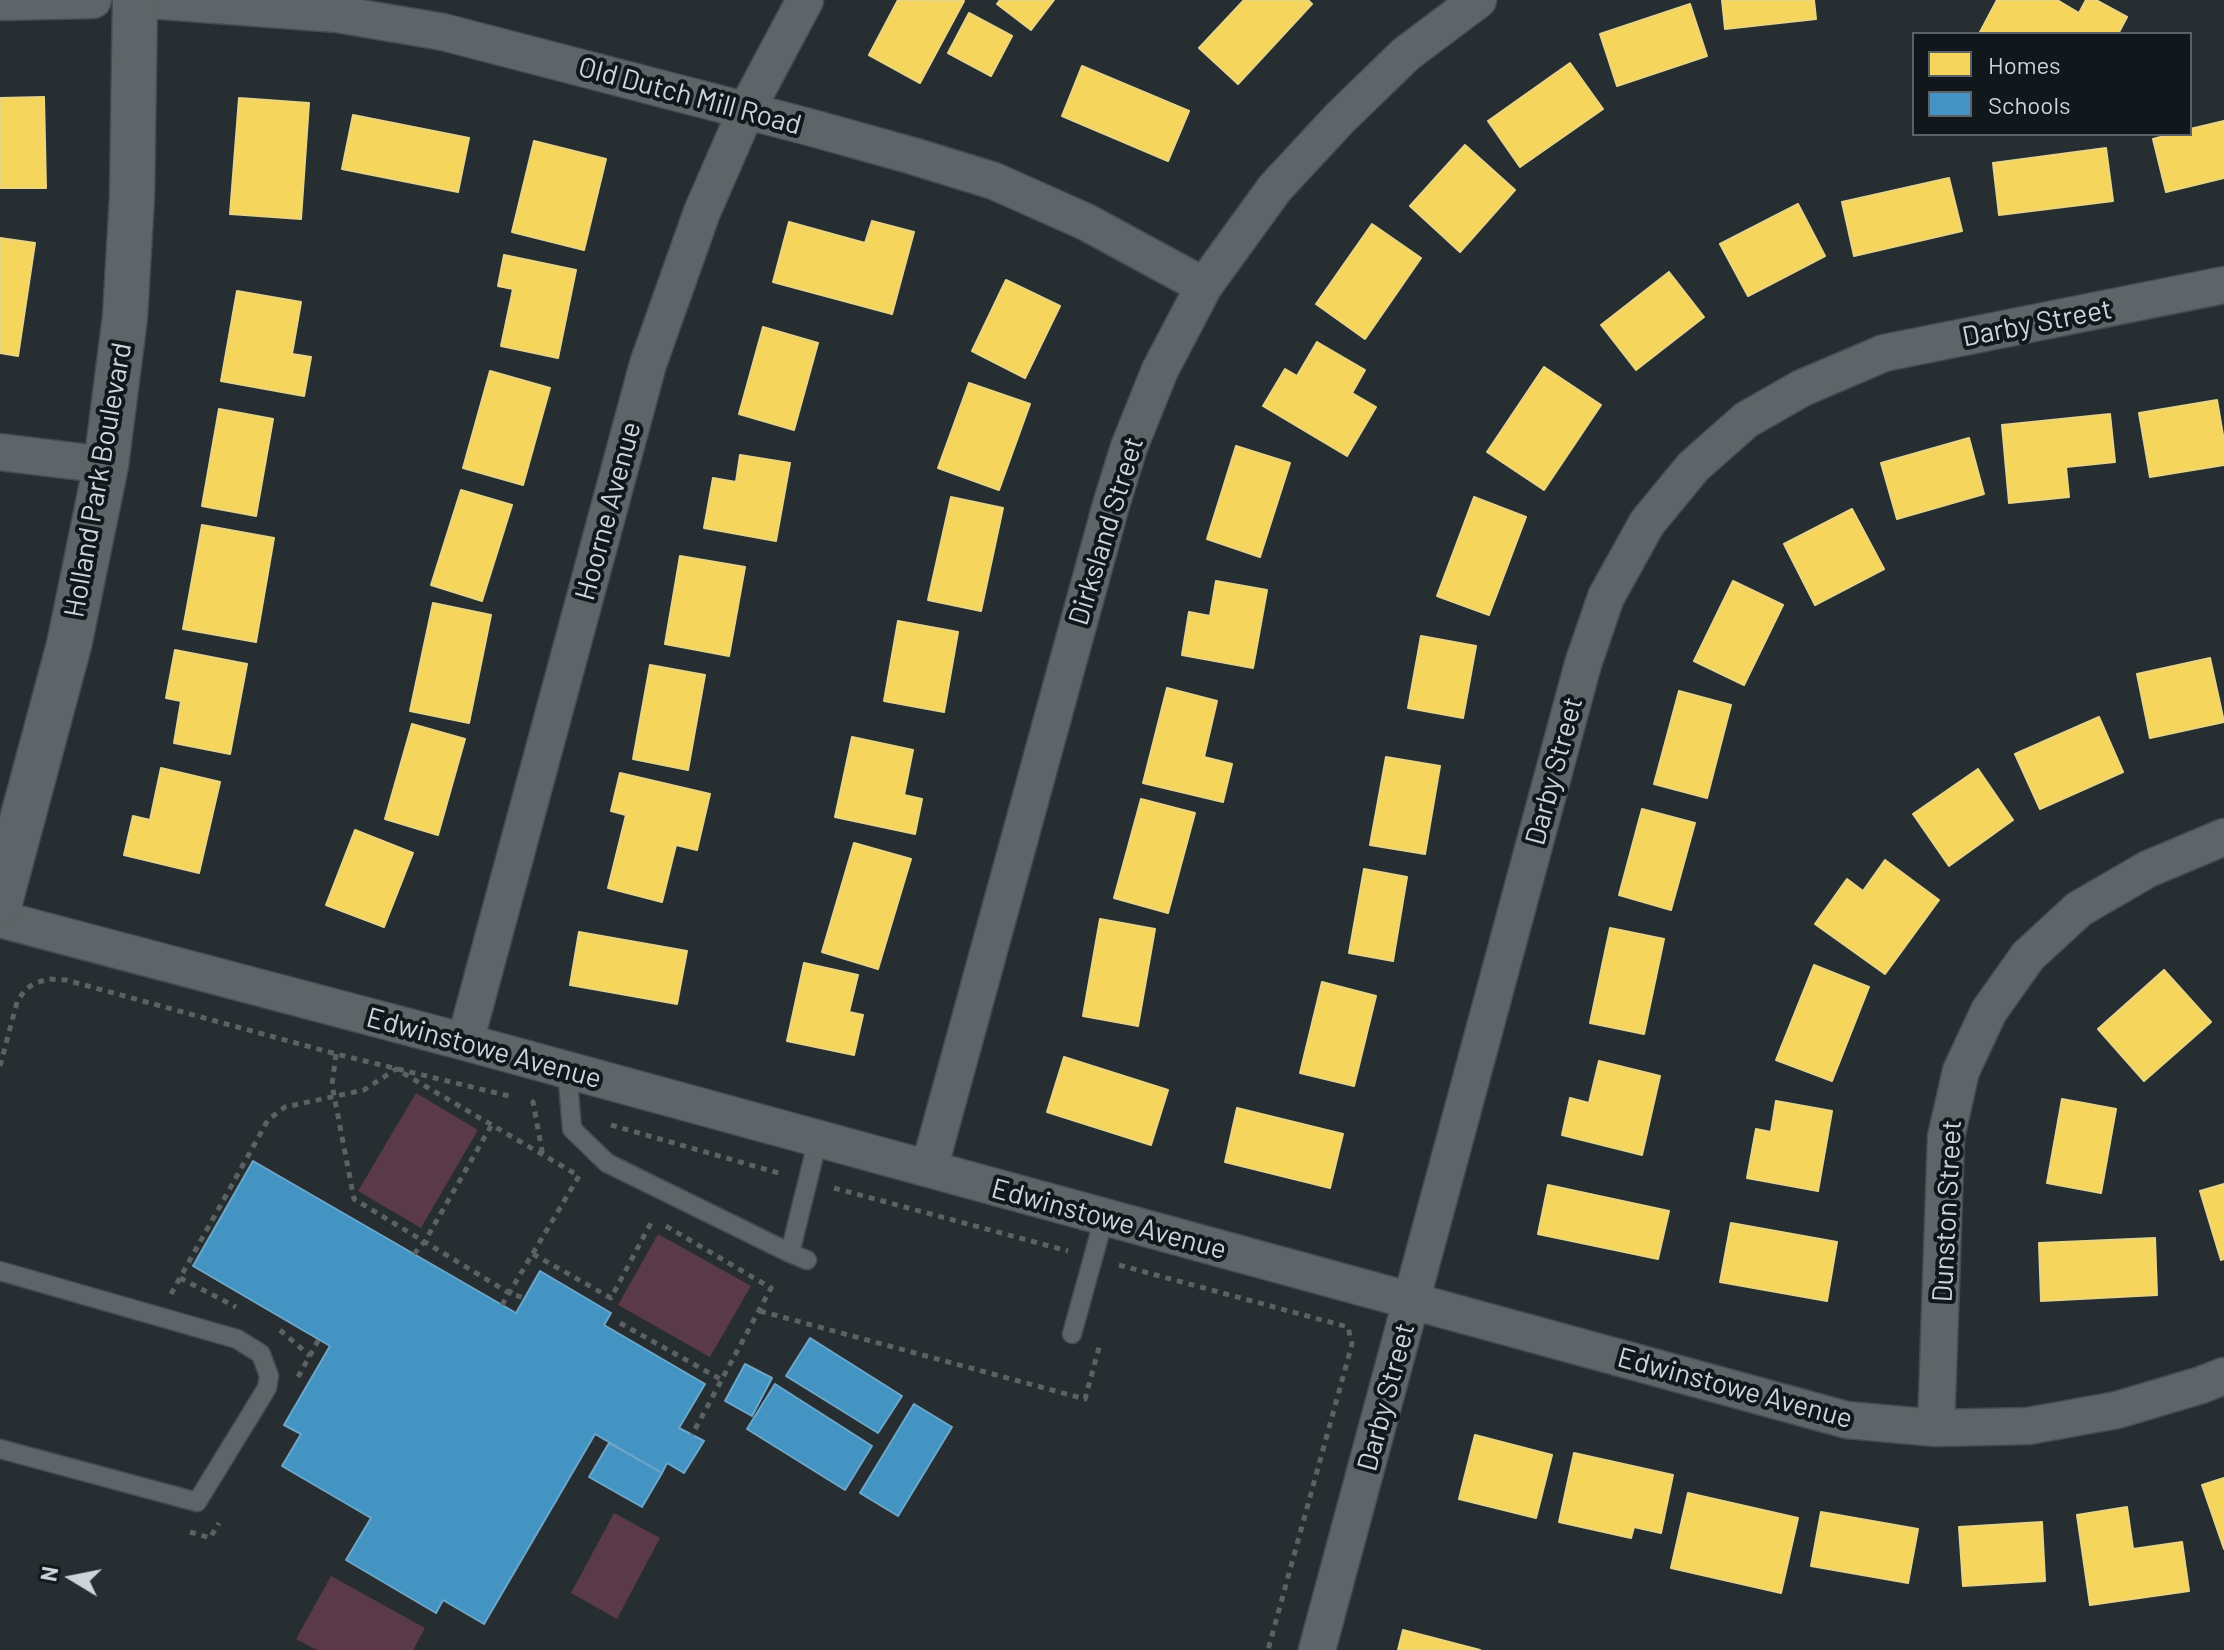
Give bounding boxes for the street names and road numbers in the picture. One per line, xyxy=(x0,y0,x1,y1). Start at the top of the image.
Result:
street label: Old Dutch Mill Road xyxy=(575,50,805,142)
street label: Darby Street xyxy=(1959,292,2115,354)
street label: Holland Park Boulevard xyxy=(57,340,139,620)
street label: Hoorne Avenue xyxy=(568,418,648,604)
street label: Dirksland Street xyxy=(1061,433,1151,629)
street label: Darby Street xyxy=(1518,693,1590,849)
street label: Edwinstowe Avenue xyxy=(363,1000,605,1096)
street label: Dunston Street xyxy=(1925,1119,1969,1303)
street label: Edwinstowe Avenue xyxy=(988,1171,1230,1267)
street label: Darby Street xyxy=(1350,1319,1422,1475)
street label: Edwinstowe Avenue xyxy=(1614,1340,1856,1436)

